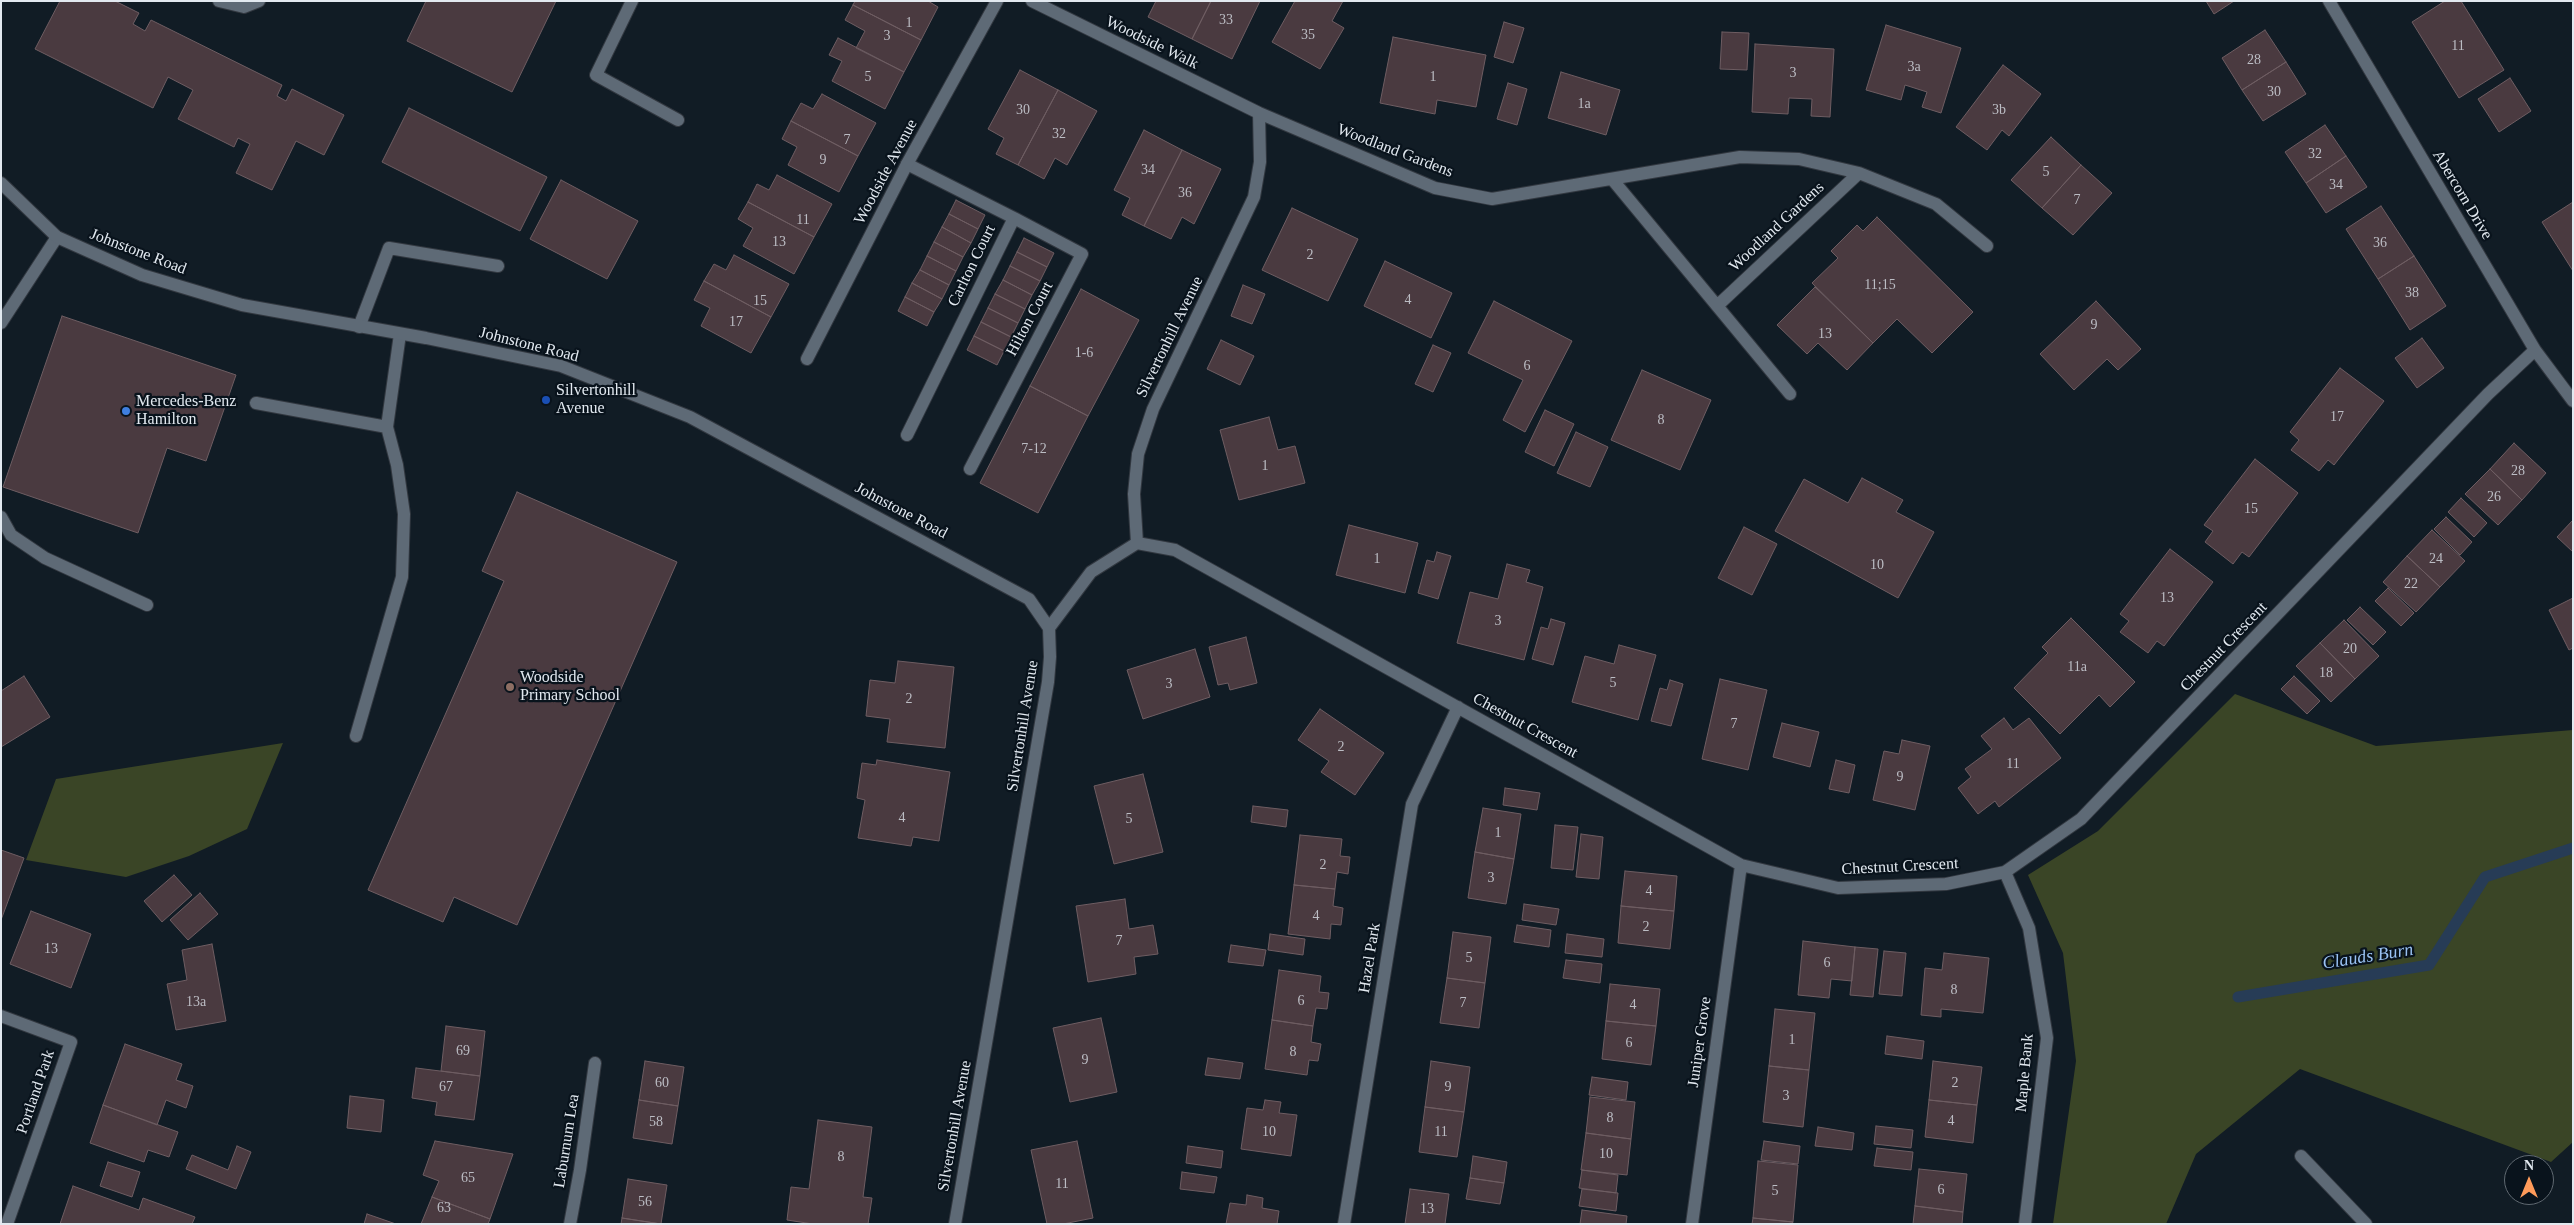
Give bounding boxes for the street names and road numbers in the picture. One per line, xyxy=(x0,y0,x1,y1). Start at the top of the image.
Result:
street label: Woodside Walk xyxy=(1102,12,1202,74)
street label: Woodside Avenue xyxy=(850,116,922,228)
street label: Woodland Gardens xyxy=(1334,120,1456,182)
street label: Abercorn Drive xyxy=(2428,147,2496,243)
street label: Woodland Gardens xyxy=(1726,178,1828,276)
street label: Carlton Court xyxy=(944,222,1000,310)
street label: Johnstone Road xyxy=(87,225,189,279)
street label: Silvertonhill Avenue xyxy=(1132,273,1208,401)
street label: Hilton Court xyxy=(1002,279,1058,359)
street label: Johnstone Road xyxy=(477,323,581,367)
street label: Johnstone Road xyxy=(852,479,950,543)
street label: Chestnut Crescent xyxy=(2177,598,2271,696)
street label: Silvertonhill Avenue xyxy=(1003,659,1043,793)
street label: Chestnut Crescent xyxy=(1469,689,1581,763)
street label: Chestnut Crescent xyxy=(1841,854,1959,880)
street label: Hazel Park xyxy=(1355,922,1385,994)
street label: Juniper Grove xyxy=(1684,996,1716,1088)
street label: Maple Bank xyxy=(2012,1033,2038,1113)
street label: Portland Park xyxy=(13,1047,59,1137)
street label: Silvertonhill Avenue xyxy=(934,1059,976,1193)
street label: Laburnum Lea xyxy=(550,1093,584,1189)

